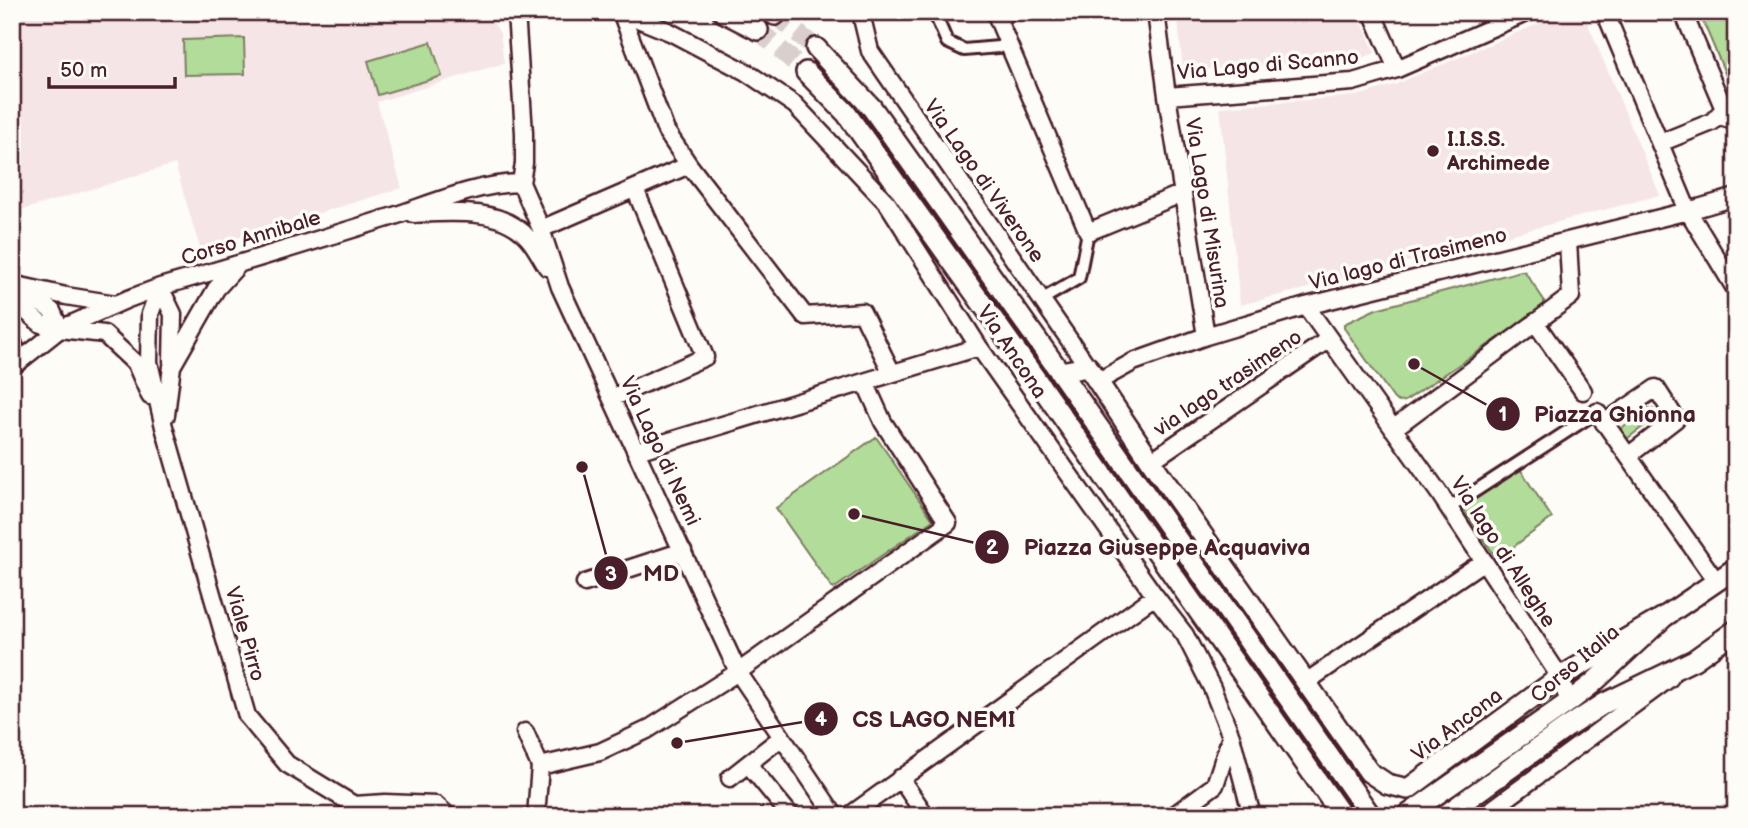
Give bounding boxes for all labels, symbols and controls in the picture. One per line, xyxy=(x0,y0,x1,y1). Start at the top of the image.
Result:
street label: Via Lago di Scanno xyxy=(1176,45,1360,85)
scale bar xyxy=(49,46,175,90)
text: 50 m xyxy=(60,58,107,83)
street label: Via Lago di Viverone xyxy=(918,95,1050,267)
street label: Via Lago di Misurina xyxy=(1180,116,1234,310)
place label: I.I.S.S. Archimede xyxy=(1446,127,1550,176)
marker: I.I.S.S. Archimede xyxy=(1425,143,1441,159)
street label: Corso Annibale xyxy=(178,205,324,271)
street label: Via lago di Trasimeno xyxy=(1306,222,1510,296)
street label: Via Ancona xyxy=(972,301,1052,403)
street label: via lago trasimeno xyxy=(1148,324,1307,442)
street label: Via Lago di Nemi xyxy=(615,372,705,530)
callout: Piazza Ghionna xyxy=(1485,392,1710,436)
text: Piazza Ghionna xyxy=(1534,401,1696,429)
text: 1 xyxy=(1499,402,1507,427)
street label: Via lago di Alleghe xyxy=(1445,472,1561,632)
callout: Piazza Giuseppe Acquaviva xyxy=(975,525,1324,569)
text: Piazza Giuseppe Acquaviva xyxy=(1024,534,1310,562)
text: 2 xyxy=(986,535,999,560)
callout: MD xyxy=(594,551,692,595)
text: MD xyxy=(643,560,679,588)
text: 3 xyxy=(605,562,617,587)
street label: Viale Pirro xyxy=(220,584,270,684)
street label: Corso Italia xyxy=(1526,620,1624,708)
street label: Via Ancona xyxy=(1407,683,1507,767)
callout: CS LAGO NEMI xyxy=(803,697,1030,741)
text: CS LAGO NEMI xyxy=(852,706,1016,734)
text: 4 xyxy=(815,707,828,732)

